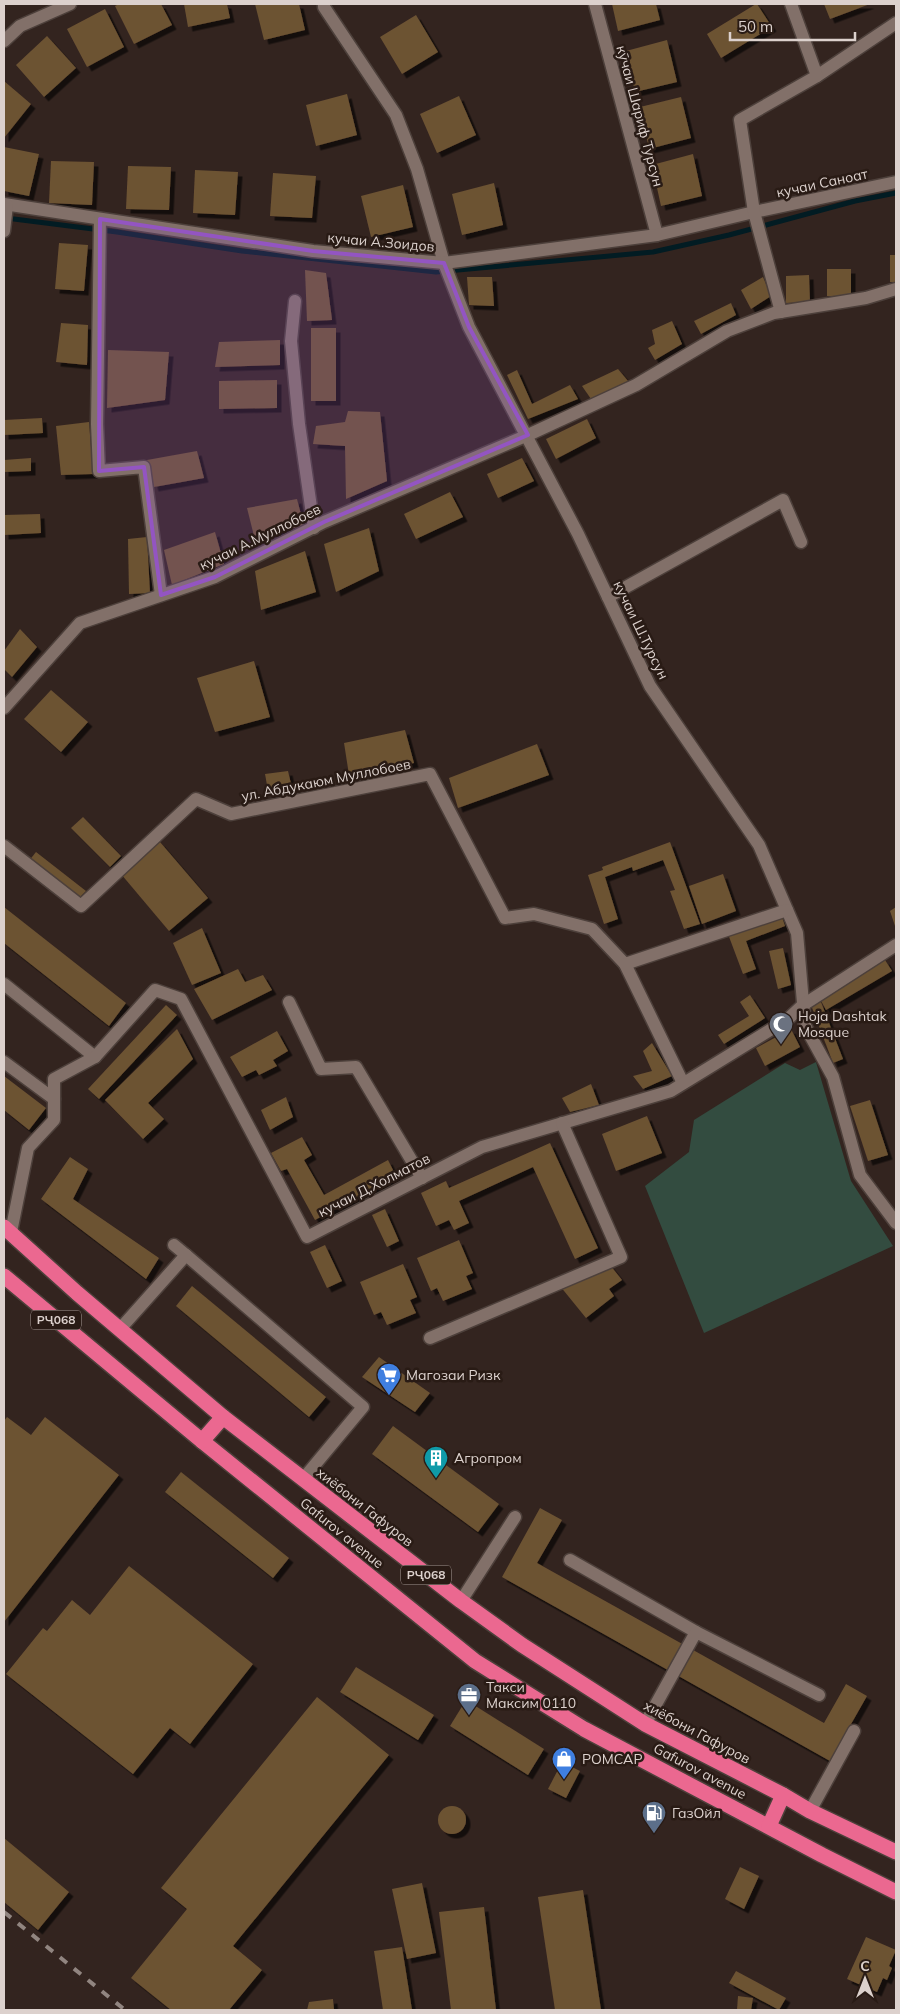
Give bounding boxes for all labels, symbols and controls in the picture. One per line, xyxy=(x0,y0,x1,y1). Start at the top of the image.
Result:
scale bar xyxy=(730,10,855,42)
text: 50 m xyxy=(738,17,773,36)
street label: кӯчаи Шариф Турсун xyxy=(612,43,668,189)
street label: кучаи Саноат xyxy=(775,164,870,201)
street label: кучаи А.Зоидов xyxy=(327,228,435,256)
street label: кучаи А.Муллобоев xyxy=(196,500,324,574)
street label: кучаи Ш.Турсун xyxy=(609,578,673,682)
street label: ул. Абдукаюм Муллобоев xyxy=(240,755,412,805)
place label: Hoja Dashtak Mosque xyxy=(798,1007,887,1041)
mosque icon: Hoja Dashtak Mosque xyxy=(768,1011,794,1045)
street label: кучаи Д,Холматов xyxy=(315,1149,433,1221)
road number: РҶ068 xyxy=(31,1310,81,1330)
supermarket icon: Магозаи Ризк xyxy=(376,1362,402,1396)
place label: Магозаи Ризк xyxy=(406,1366,501,1384)
building icon: Агропром xyxy=(423,1445,449,1479)
place label: Агропром xyxy=(454,1449,522,1467)
street label: хиёбони Гафуров xyxy=(313,1464,417,1551)
street label: Gafurov avenue xyxy=(296,1494,388,1572)
road number: РҶ068 xyxy=(401,1566,451,1584)
place label: Такси Максим 0110 xyxy=(486,1678,576,1712)
office icon: Такси Максим 0110 xyxy=(456,1682,482,1716)
street label: хиёбони Гафуров xyxy=(641,1696,754,1768)
street label: Gafurov avenue xyxy=(650,1739,750,1803)
shop icon: РОМСАР xyxy=(551,1746,577,1780)
place label: РОМСАР xyxy=(582,1750,643,1768)
fuel station icon: ГазОйл xyxy=(641,1800,667,1834)
place label: ГазОйл xyxy=(672,1804,721,1822)
north arrow xyxy=(840,1954,890,2004)
text: С xyxy=(860,1957,870,1975)

